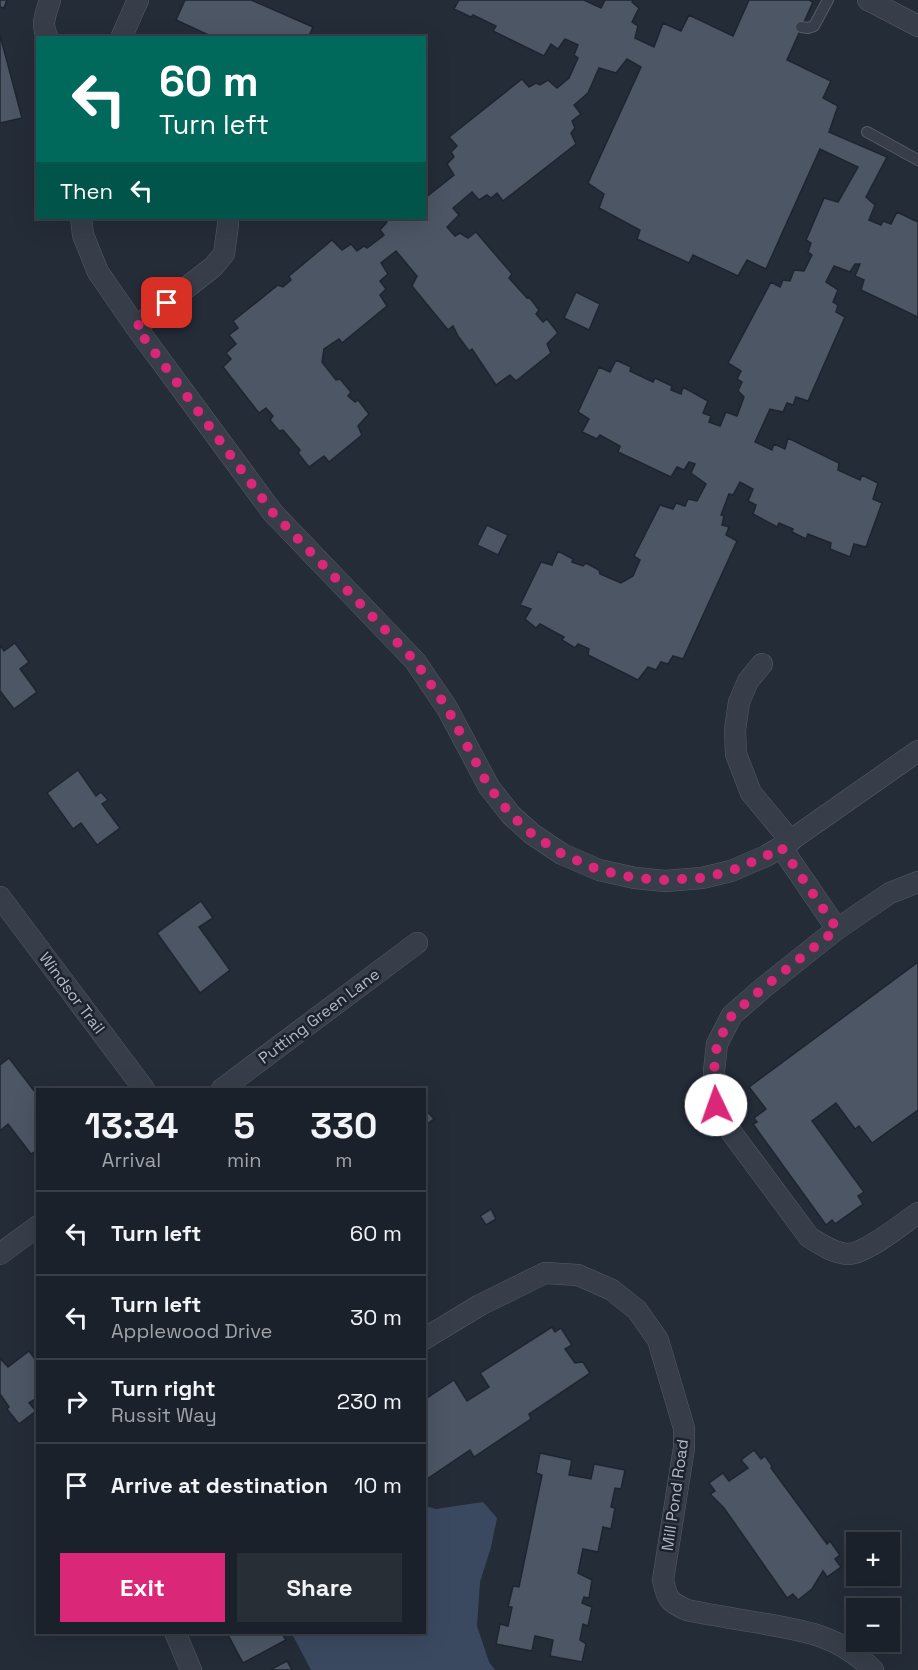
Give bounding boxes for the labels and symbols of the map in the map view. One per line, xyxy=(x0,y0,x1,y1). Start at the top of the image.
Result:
pin xyxy=(141,277,192,328)
street label: Windsor Trail xyxy=(34,948,110,1038)
street label: Putting Green Lane xyxy=(254,964,384,1068)
position arrow xyxy=(684,1073,748,1137)
street label: Mill Pond Road xyxy=(657,1438,693,1552)

